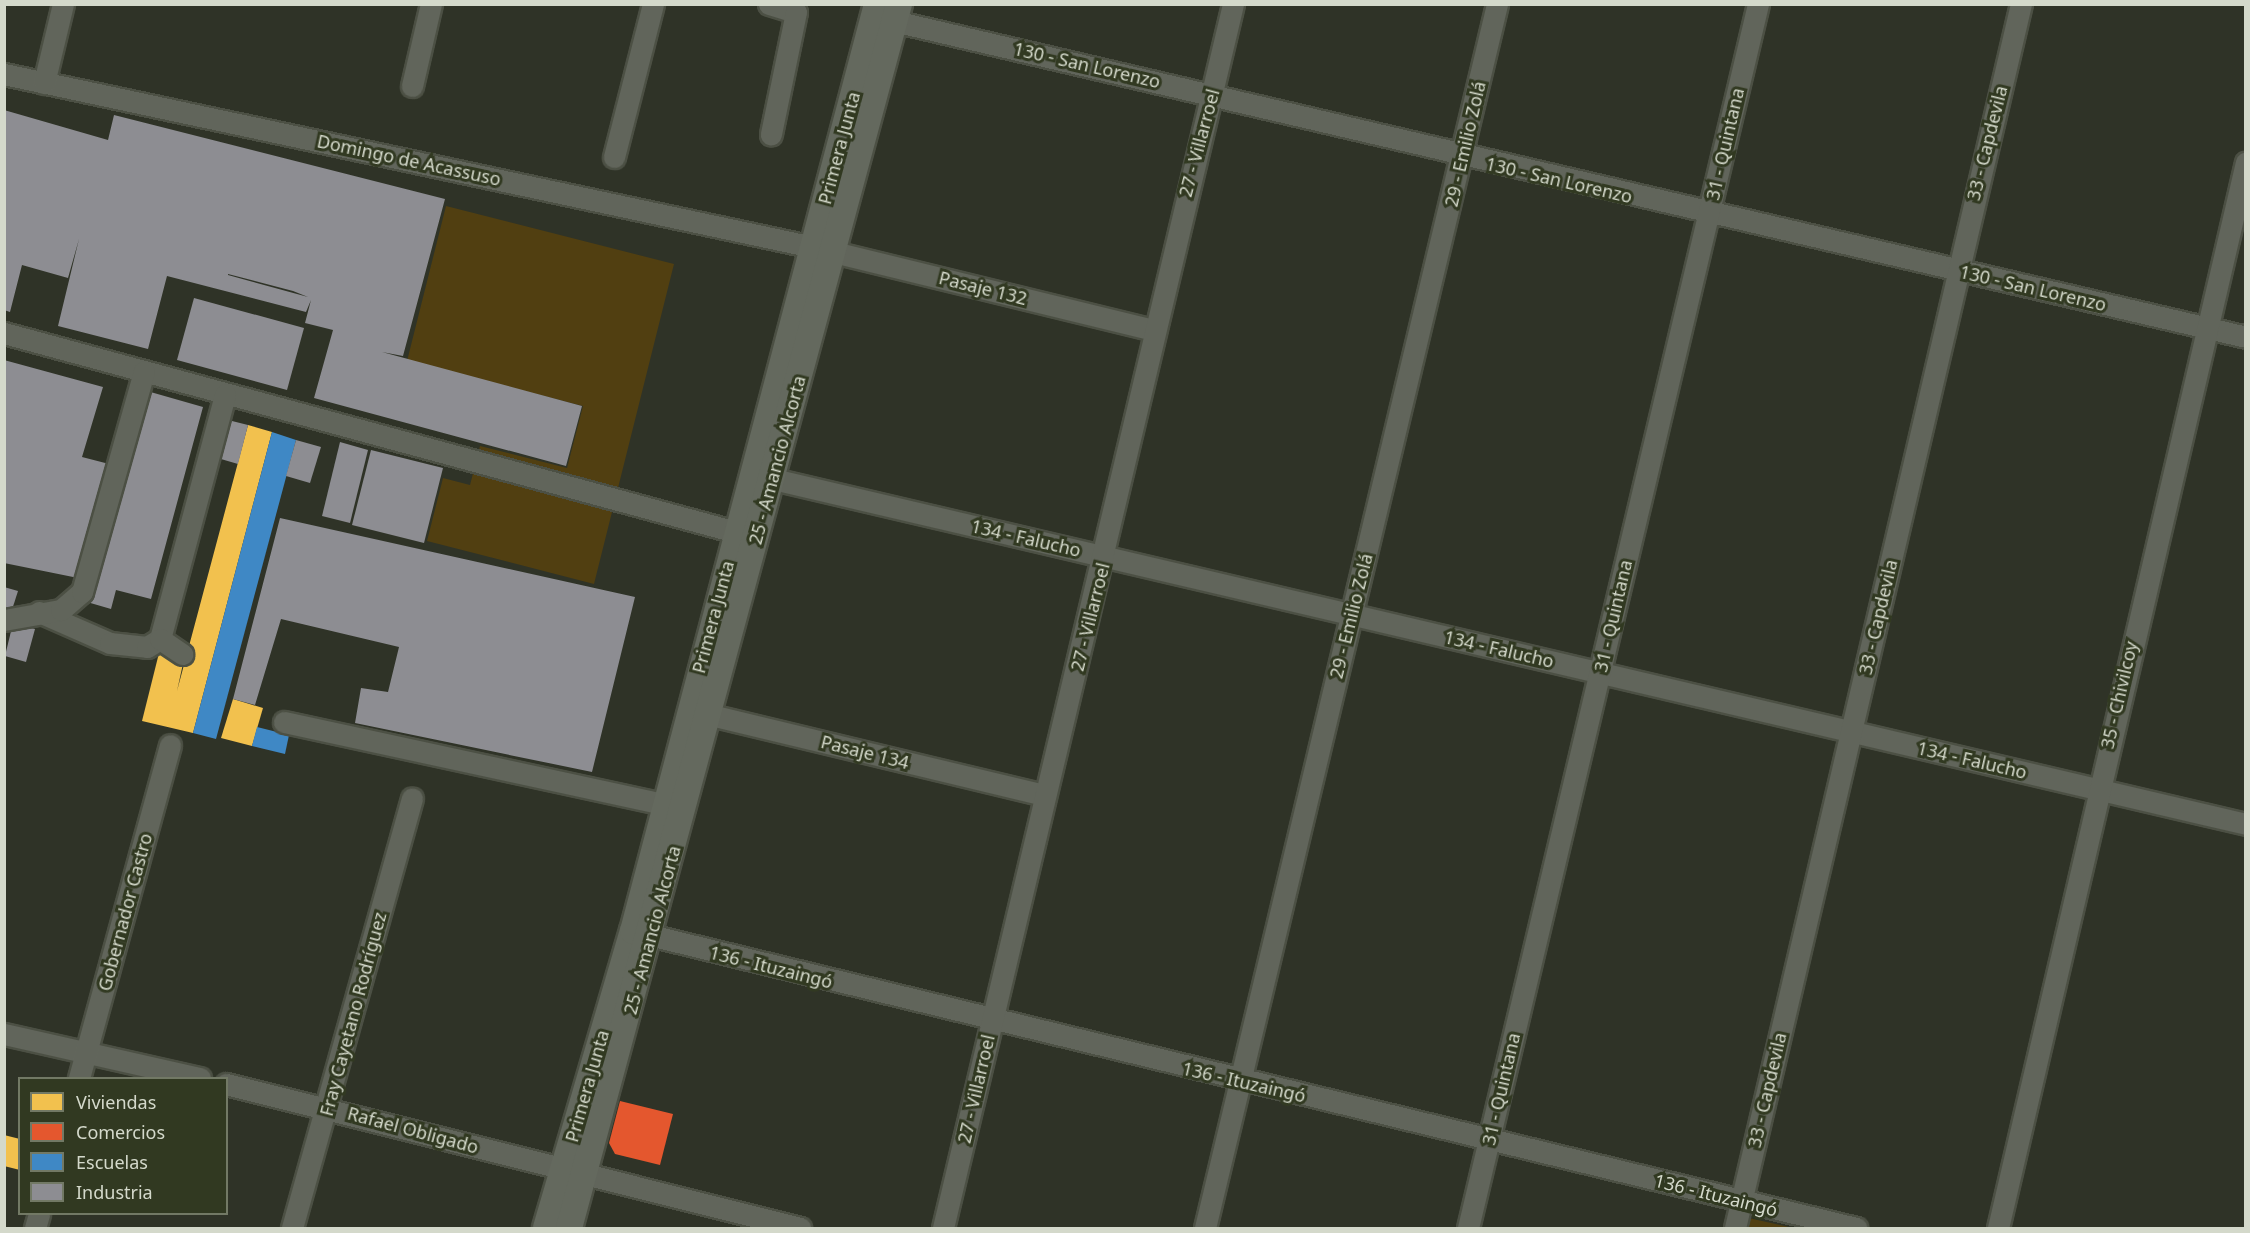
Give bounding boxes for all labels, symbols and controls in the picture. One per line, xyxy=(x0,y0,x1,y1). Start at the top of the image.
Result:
street label: 130 - San Lorenzo xyxy=(1012,38,1162,92)
street label: 29 - Emilio Zolá xyxy=(1440,79,1490,209)
street label: 33 - Capdevila xyxy=(1962,83,2012,203)
street label: 31 - Quintana xyxy=(1702,86,1748,202)
street label: 27 - Villarroel xyxy=(1174,87,1224,199)
street label: Primera Junta xyxy=(814,89,864,207)
street label: Domingo de Acassuso xyxy=(315,130,503,190)
street label: 130 - San Lorenzo xyxy=(1484,153,1634,207)
street label: 130 - San Lorenzo xyxy=(1958,261,2108,315)
street label: Pasaje 132 xyxy=(937,267,1029,309)
street label: 25 - Amancio Alcorta xyxy=(744,373,810,547)
street label: 134 - Falucho xyxy=(969,515,1083,561)
street label: 29 - Emilio Zolá xyxy=(1325,551,1377,681)
street label: 33 - Capdevila xyxy=(1854,557,1902,677)
street label: Primera Junta xyxy=(688,558,738,676)
street label: 31 - Quintana xyxy=(1590,558,1636,674)
street label: 27 - Villarroel xyxy=(1066,561,1114,673)
street label: 134 - Falucho xyxy=(1442,626,1556,672)
street label: 35 - Chivilcoy xyxy=(2096,639,2142,751)
street label: Pasaje 134 xyxy=(819,731,911,773)
street label: 134 - Falucho xyxy=(1915,737,2029,783)
street label: Gobernador Castro xyxy=(94,831,156,993)
street label: 25 - Amancio Alcorta xyxy=(619,843,685,1017)
street label: Fray Cayetano Rodríguez xyxy=(315,910,391,1118)
street label: 136 - Ituzaingó xyxy=(707,941,835,993)
street label: Primera Junta xyxy=(561,1027,613,1145)
street label: 33 - Capdevila xyxy=(1743,1030,1791,1150)
street label: 31 - Quintana xyxy=(1478,1031,1524,1147)
street label: 27 - Villarroel xyxy=(953,1033,999,1145)
street label: 136 - Ituzaingó xyxy=(1180,1057,1308,1107)
legend xyxy=(18,1077,228,1215)
text: Viviendas xyxy=(76,1090,156,1114)
street label: Rafael Obligado xyxy=(345,1102,481,1158)
text: Comercios xyxy=(76,1120,165,1144)
text: Escuelas xyxy=(76,1150,148,1174)
street label: 136 - Ituzaingó xyxy=(1652,1169,1780,1221)
text: Industria xyxy=(76,1180,153,1204)

